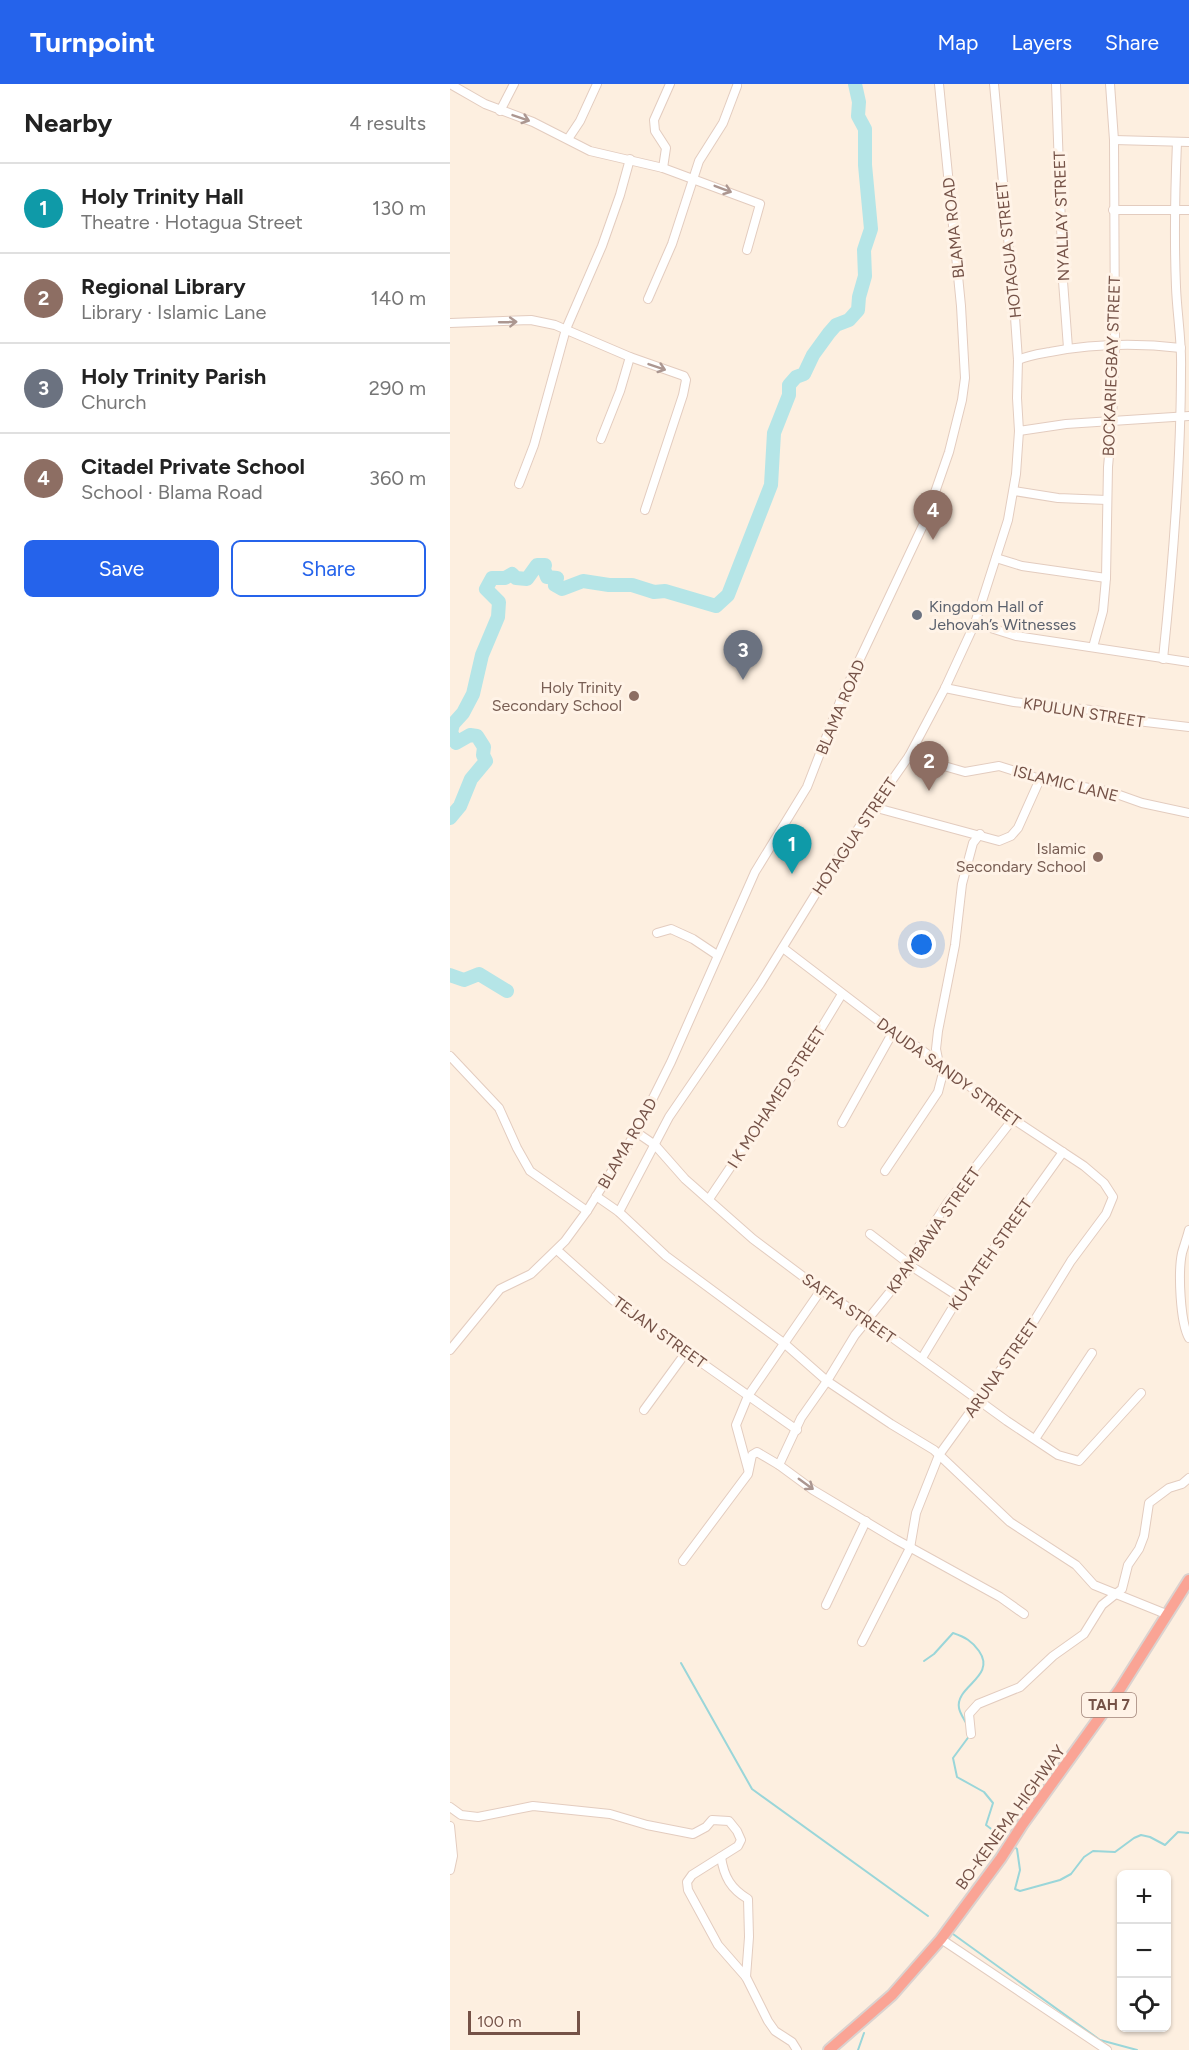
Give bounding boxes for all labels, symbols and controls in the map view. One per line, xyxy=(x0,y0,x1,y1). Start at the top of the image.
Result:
text: Turnpoint xyxy=(30,25,155,59)
text: Map xyxy=(938,30,978,55)
text: Layers xyxy=(1011,30,1072,55)
text: Share xyxy=(1105,30,1159,55)
text: Nearby xyxy=(24,107,112,139)
text: 4 results xyxy=(349,111,426,135)
one-way arrow xyxy=(511,114,530,125)
street label: NYALLAY STREET xyxy=(1050,150,1073,281)
street label: BLAMA ROAD xyxy=(939,176,968,279)
street label: HOTAGUA STREET xyxy=(992,181,1025,319)
text: Holy Trinity Hall xyxy=(81,183,244,210)
one-way arrow xyxy=(713,185,732,196)
text: 1 xyxy=(39,196,48,220)
text: 130 m xyxy=(372,196,426,220)
text: Theatre · Hotagua Street xyxy=(81,210,303,234)
text: Regional Library xyxy=(81,273,246,300)
street label: BOCKARIEGBAY STREET xyxy=(1099,275,1124,457)
text: 2 xyxy=(38,286,49,310)
text: 140 m xyxy=(371,286,426,310)
text: Library · Islamic Lane xyxy=(81,300,266,324)
one-way arrow xyxy=(498,316,518,327)
one-way arrow xyxy=(647,362,666,373)
text: Holy Trinity Parish xyxy=(81,363,266,390)
text: 3 xyxy=(38,376,49,400)
text: 290 m xyxy=(369,376,426,400)
text: Church xyxy=(81,390,146,414)
text: Citadel Private School xyxy=(81,453,305,480)
text: 4 xyxy=(37,466,50,490)
text: 360 m xyxy=(369,466,426,490)
text: School · Blama Road xyxy=(81,480,263,504)
pin: 4 xyxy=(914,490,952,540)
button: Save xyxy=(24,540,219,597)
button: Share xyxy=(231,540,426,597)
place label: Kingdom Hall of Jehovah’s Witnesses xyxy=(929,597,1076,634)
marker: Kingdom Hall of Jehovah’s Witnesses xyxy=(910,608,924,622)
pin: 3 xyxy=(724,630,762,680)
street label: BLAMA ROAD xyxy=(812,657,869,758)
place label: Holy Trinity Secondary School xyxy=(492,678,623,715)
marker: Holy Trinity Secondary School xyxy=(627,689,641,703)
street label: KPULUN STREET xyxy=(1022,694,1146,732)
pin: 2 xyxy=(910,742,948,791)
street label: ISLAMIC LANE xyxy=(1011,761,1120,806)
street label: HOTAGUA STREET xyxy=(808,774,901,898)
pin: 1 xyxy=(772,824,812,874)
place label: Islamic Secondary School xyxy=(956,839,1086,876)
marker: Islamic Secondary School xyxy=(1091,850,1105,864)
your location xyxy=(907,930,936,959)
street label: DAUDA SANDY STREET xyxy=(873,1014,1024,1131)
street label: I K MOHAMED STREET xyxy=(723,1023,829,1172)
street label: BLAMA ROAD xyxy=(594,1095,661,1192)
street label: KPAMBAWA STREET xyxy=(883,1163,984,1297)
street label: KUYATEH STREET xyxy=(945,1195,1036,1314)
street label: SAFFA STREET xyxy=(799,1269,899,1348)
street label: TEJAN STREET xyxy=(610,1292,710,1373)
street label: ARUNA STREET xyxy=(960,1315,1042,1421)
one-way arrow xyxy=(798,1478,814,1491)
road number: TAH 7 xyxy=(1082,1693,1136,1717)
street label: BO-KENEMA HIGHWAY xyxy=(952,1741,1069,1893)
map controls xyxy=(1117,1870,1171,2032)
button: + xyxy=(1117,1870,1171,1924)
button: − xyxy=(1117,1924,1171,1978)
button: locate xyxy=(1117,1978,1171,2032)
scale bar xyxy=(468,2008,580,2036)
text: 100 m xyxy=(477,2012,522,2031)

